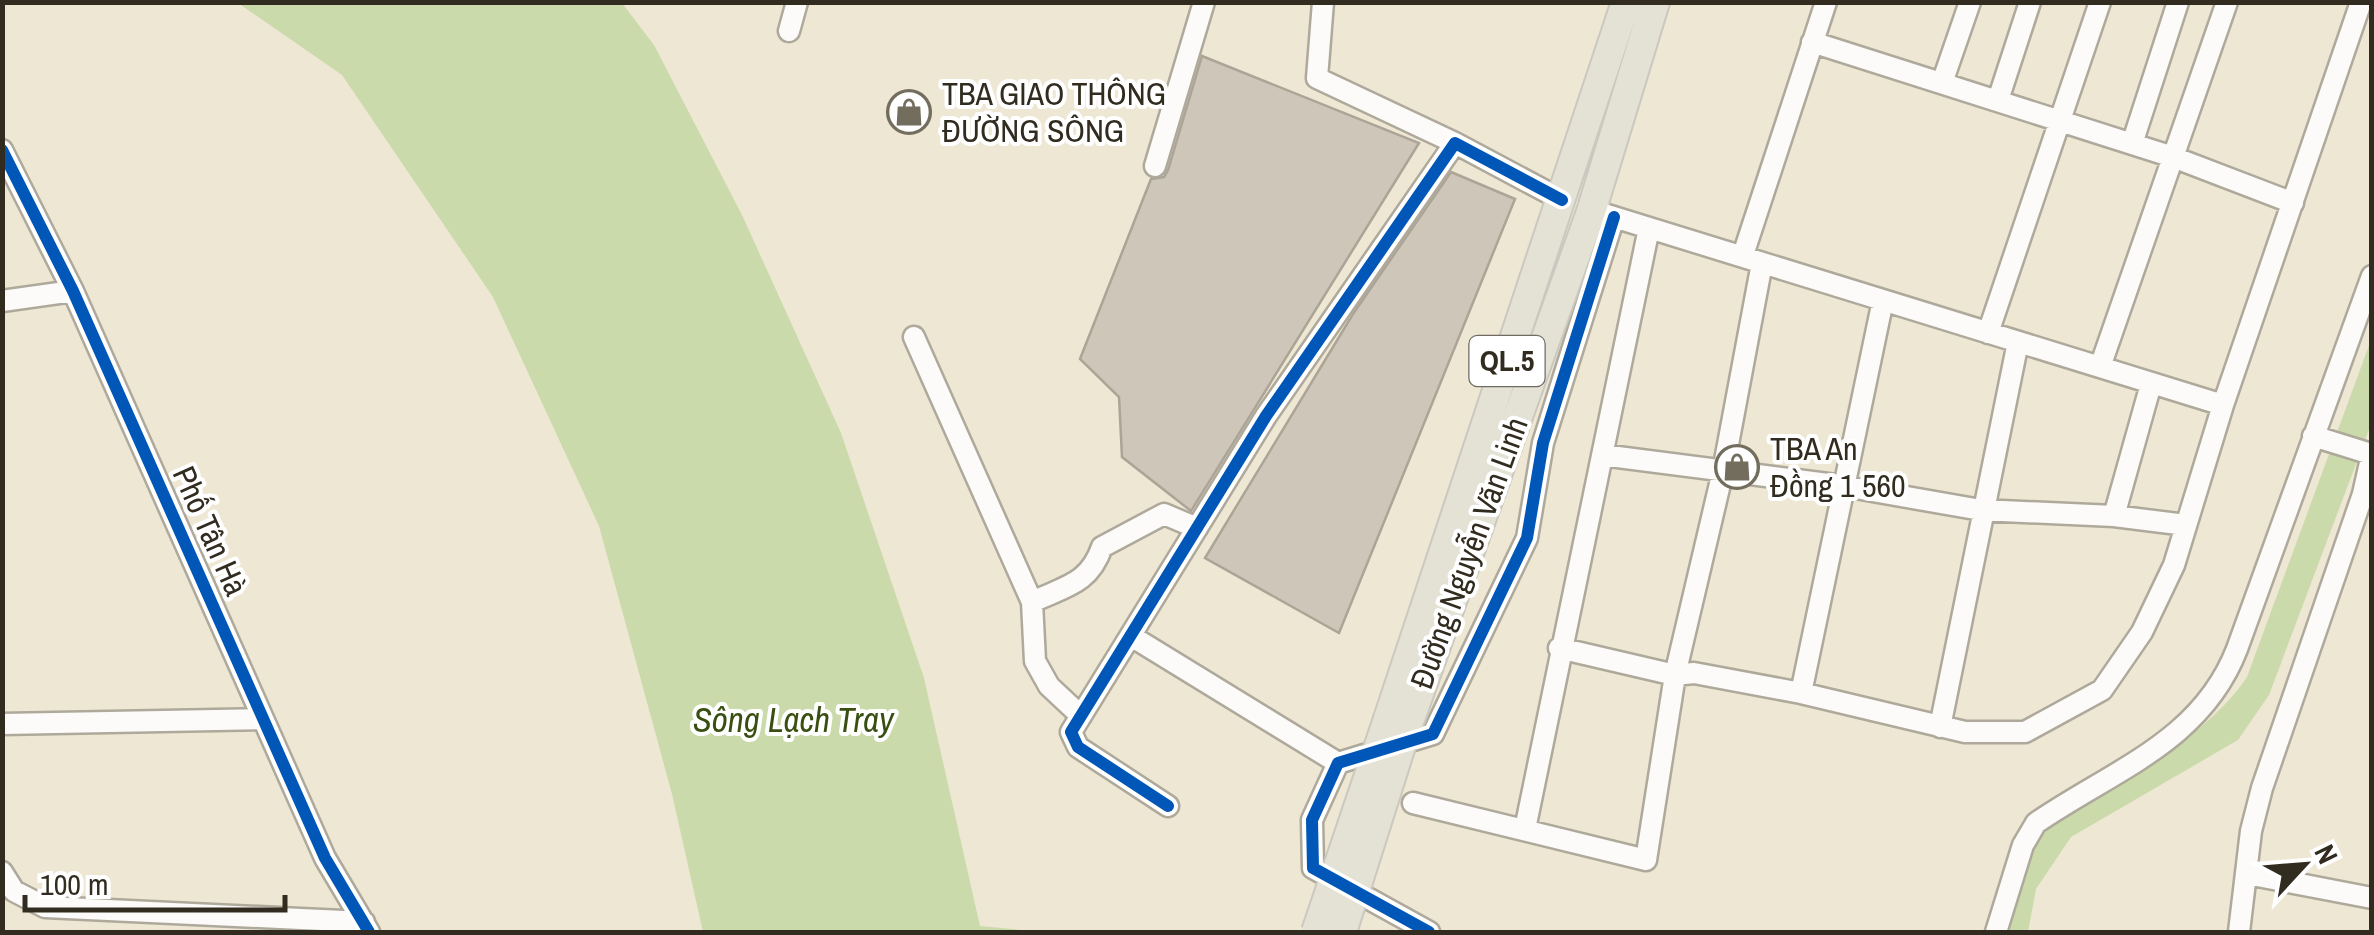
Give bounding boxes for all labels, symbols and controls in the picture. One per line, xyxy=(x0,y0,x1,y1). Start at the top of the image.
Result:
place label: TBA GIAO THÔNG ĐƯỜNG SÔNG xyxy=(942,72,1166,152)
shop icon: TBA GIAO THÔNG ĐƯỜNG SÔNG xyxy=(886,89,932,135)
road number: QL.5 xyxy=(1470,336,1544,386)
street label: Đường Nguyễn Văn Linh xyxy=(1400,411,1538,694)
place label: TBA An Đồng 1 560 xyxy=(1770,427,1906,507)
shop icon: TBA An Đồng 1 560 xyxy=(1714,444,1760,490)
street label: Phố Tân Hà xyxy=(163,459,258,603)
water label: Sông Lạch Tray xyxy=(693,696,895,743)
north arrow xyxy=(2254,815,2354,915)
text: N xyxy=(2306,838,2347,870)
scale bar xyxy=(25,850,285,912)
text: 100 m xyxy=(40,864,108,904)

